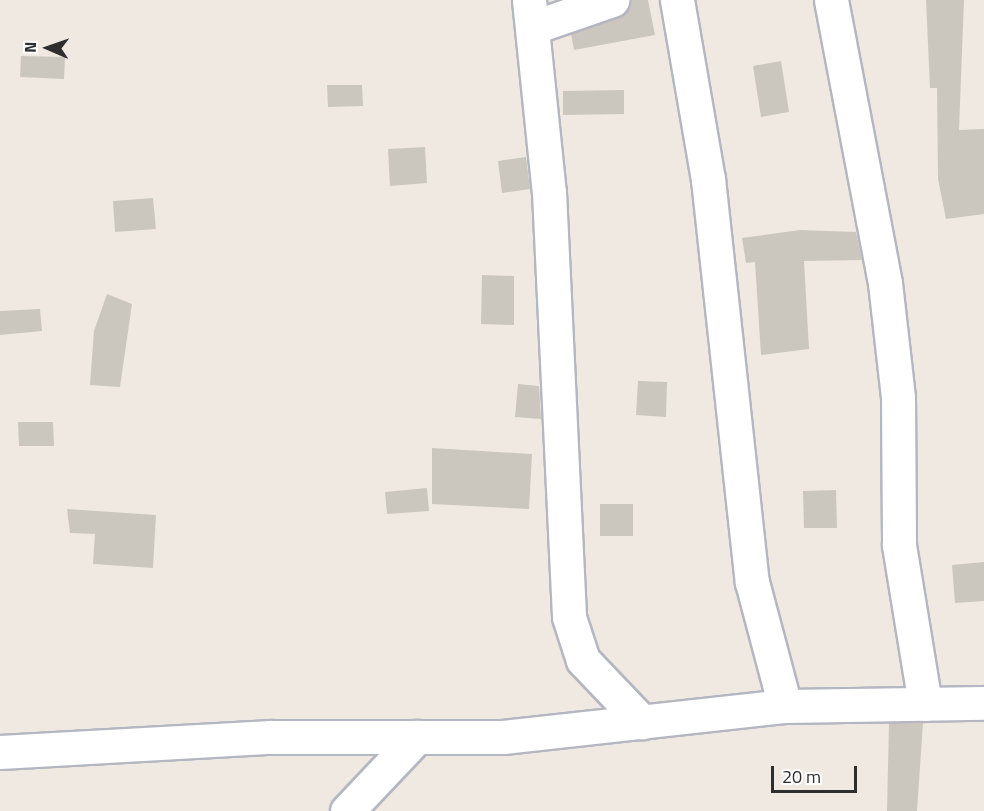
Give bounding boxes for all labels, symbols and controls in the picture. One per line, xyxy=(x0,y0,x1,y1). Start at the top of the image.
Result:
north arrow xyxy=(18,18,78,78)
text: N xyxy=(18,41,42,53)
scale bar xyxy=(774,754,860,792)
text: 20 m xyxy=(782,763,821,790)

